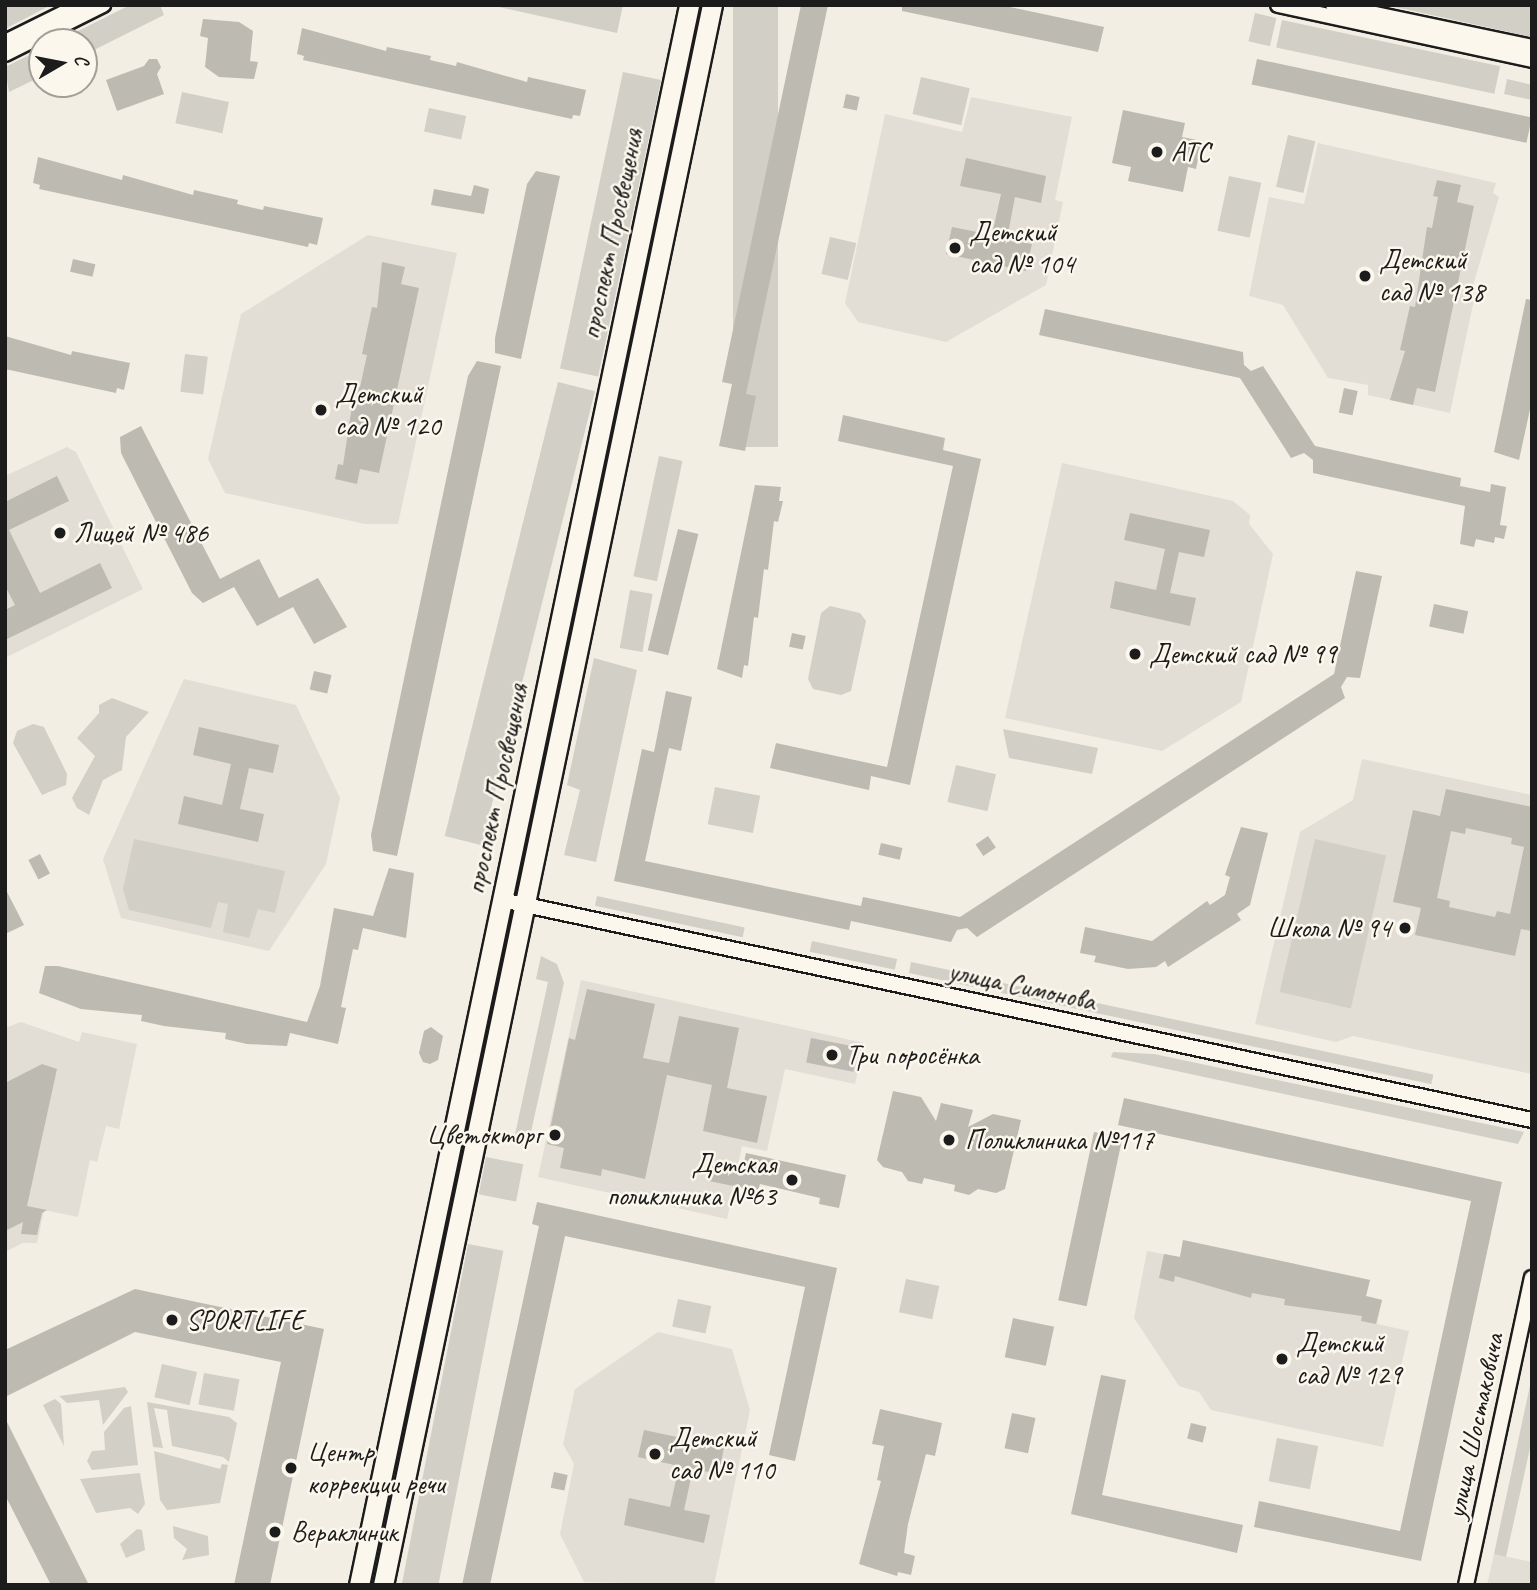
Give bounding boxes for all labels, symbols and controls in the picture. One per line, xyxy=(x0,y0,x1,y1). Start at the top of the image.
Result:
north arrow xyxy=(28,28,98,98)
text: С xyxy=(69,53,94,66)
street label: проспект Просвещения xyxy=(573,126,651,342)
place label: АТС xyxy=(1171,135,1210,169)
marker: АТС xyxy=(1149,144,1165,160)
place label: Детский сад № 104 xyxy=(969,215,1075,281)
marker: Детский сад № 104 xyxy=(947,240,963,256)
place label: Детский сад № 138 xyxy=(1379,243,1485,309)
marker: Детский сад № 138 xyxy=(1357,268,1373,284)
place label: Детский сад № 120 xyxy=(335,377,441,443)
marker: Детский сад № 120 xyxy=(313,402,329,418)
place label: Лицей № 486 xyxy=(74,516,208,550)
marker: Лицей № 486 xyxy=(52,525,68,541)
place label: Детский сад № 99 xyxy=(1149,637,1336,671)
marker: Детский сад № 99 xyxy=(1127,646,1143,662)
street label: проспект Просвещения xyxy=(458,681,536,897)
place label: Школа № 94 xyxy=(1267,911,1391,945)
marker: Школа № 94 xyxy=(1397,920,1413,936)
street label: улица Симонова xyxy=(945,954,1099,1018)
place label: Три поросёнка xyxy=(846,1038,979,1072)
marker: Три поросёнка xyxy=(824,1047,840,1063)
place label: Цветокторг xyxy=(426,1118,541,1152)
place label: Поликлиника №117 xyxy=(965,1123,1154,1157)
marker: Цветокторг xyxy=(547,1127,563,1143)
marker: Поликлиника №117 xyxy=(939,1130,959,1150)
place label: Детская поликлиника №63 xyxy=(607,1147,776,1213)
marker: Детская поликлиника №63 xyxy=(782,1170,802,1190)
place label: SPORTLIFE xyxy=(186,1303,304,1337)
marker: SPORTLIFE xyxy=(164,1312,180,1328)
place label: Детский сад № 129 xyxy=(1296,1326,1402,1392)
street label: улица Шостаковича xyxy=(1439,1329,1511,1523)
marker: Детский сад № 129 xyxy=(1274,1351,1290,1367)
place label: Детский сад № 110 xyxy=(669,1421,775,1487)
place label: Центр коррекции речи xyxy=(307,1435,448,1501)
marker: Детский сад № 110 xyxy=(647,1446,663,1462)
marker: Центр коррекции речи xyxy=(281,1458,301,1478)
place label: Вераклиник xyxy=(291,1515,398,1549)
marker: Вераклиник xyxy=(265,1522,285,1542)

